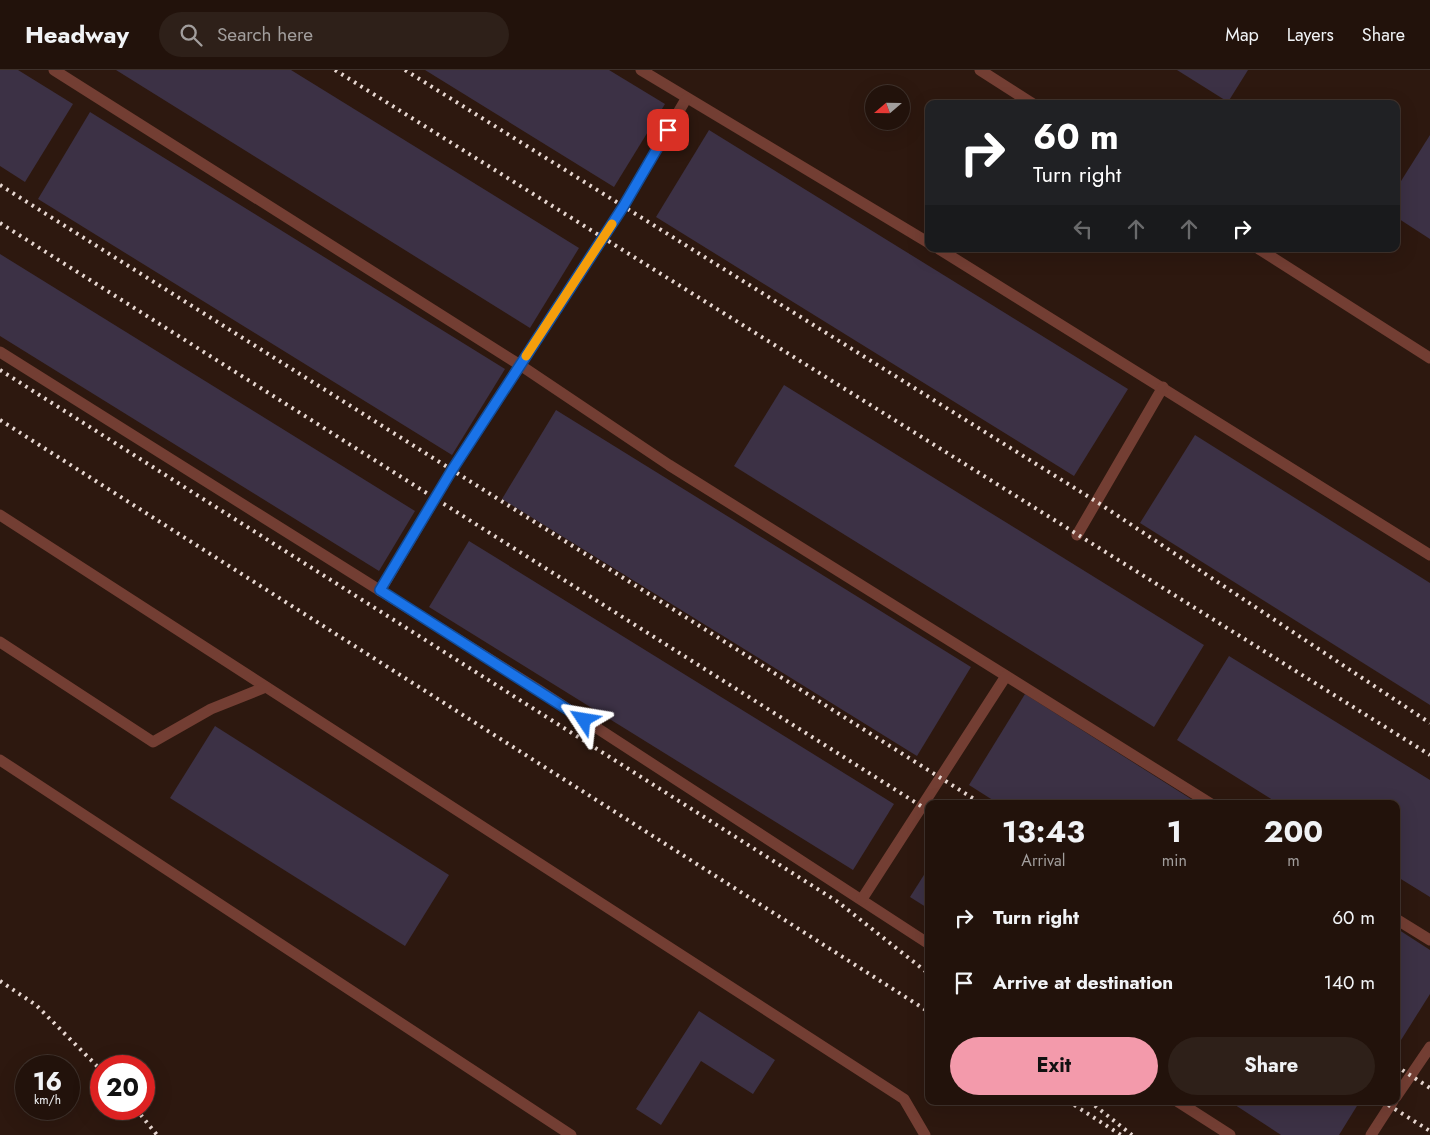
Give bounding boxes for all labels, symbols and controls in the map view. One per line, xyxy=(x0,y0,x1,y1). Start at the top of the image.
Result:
search box xyxy=(159,12,509,57)
text: Headway xyxy=(25,17,129,52)
icon: search xyxy=(177,21,205,49)
text: Search here xyxy=(217,21,313,48)
text: Map xyxy=(1225,22,1259,48)
text: Layers xyxy=(1287,22,1334,48)
text: Share xyxy=(1362,22,1405,48)
north arrow xyxy=(865,85,910,130)
map controls xyxy=(865,85,910,130)
pin xyxy=(647,109,689,151)
text: 60 m xyxy=(1033,112,1119,162)
icon: arrive xyxy=(654,116,682,144)
icon: right xyxy=(950,120,1015,185)
text: Turn right xyxy=(1033,158,1121,190)
icon: left xyxy=(1069,215,1097,243)
icon: ahead xyxy=(1122,215,1150,243)
icon: ahead xyxy=(1175,215,1203,243)
icon: right xyxy=(1228,215,1256,243)
position arrow xyxy=(557,693,609,745)
text: 13:43 xyxy=(1002,810,1085,853)
text: 1 xyxy=(1167,810,1182,853)
text: 200 xyxy=(1264,810,1323,853)
text: Arrival xyxy=(1021,849,1065,872)
text: min xyxy=(1162,849,1187,872)
text: m xyxy=(1287,849,1300,872)
icon: right xyxy=(950,904,978,932)
text: Turn right xyxy=(993,904,1079,931)
text: 60 m xyxy=(1332,904,1375,931)
icon: arrive xyxy=(950,969,978,997)
text: Arrive at destination xyxy=(993,969,1173,996)
text: 140 m xyxy=(1323,969,1375,996)
button: Exit xyxy=(950,1037,1158,1095)
button: Share xyxy=(1168,1037,1375,1095)
speed limit sign: 20 xyxy=(90,1055,155,1120)
text: 16 xyxy=(33,1063,62,1099)
text: km/h xyxy=(34,1091,61,1109)

